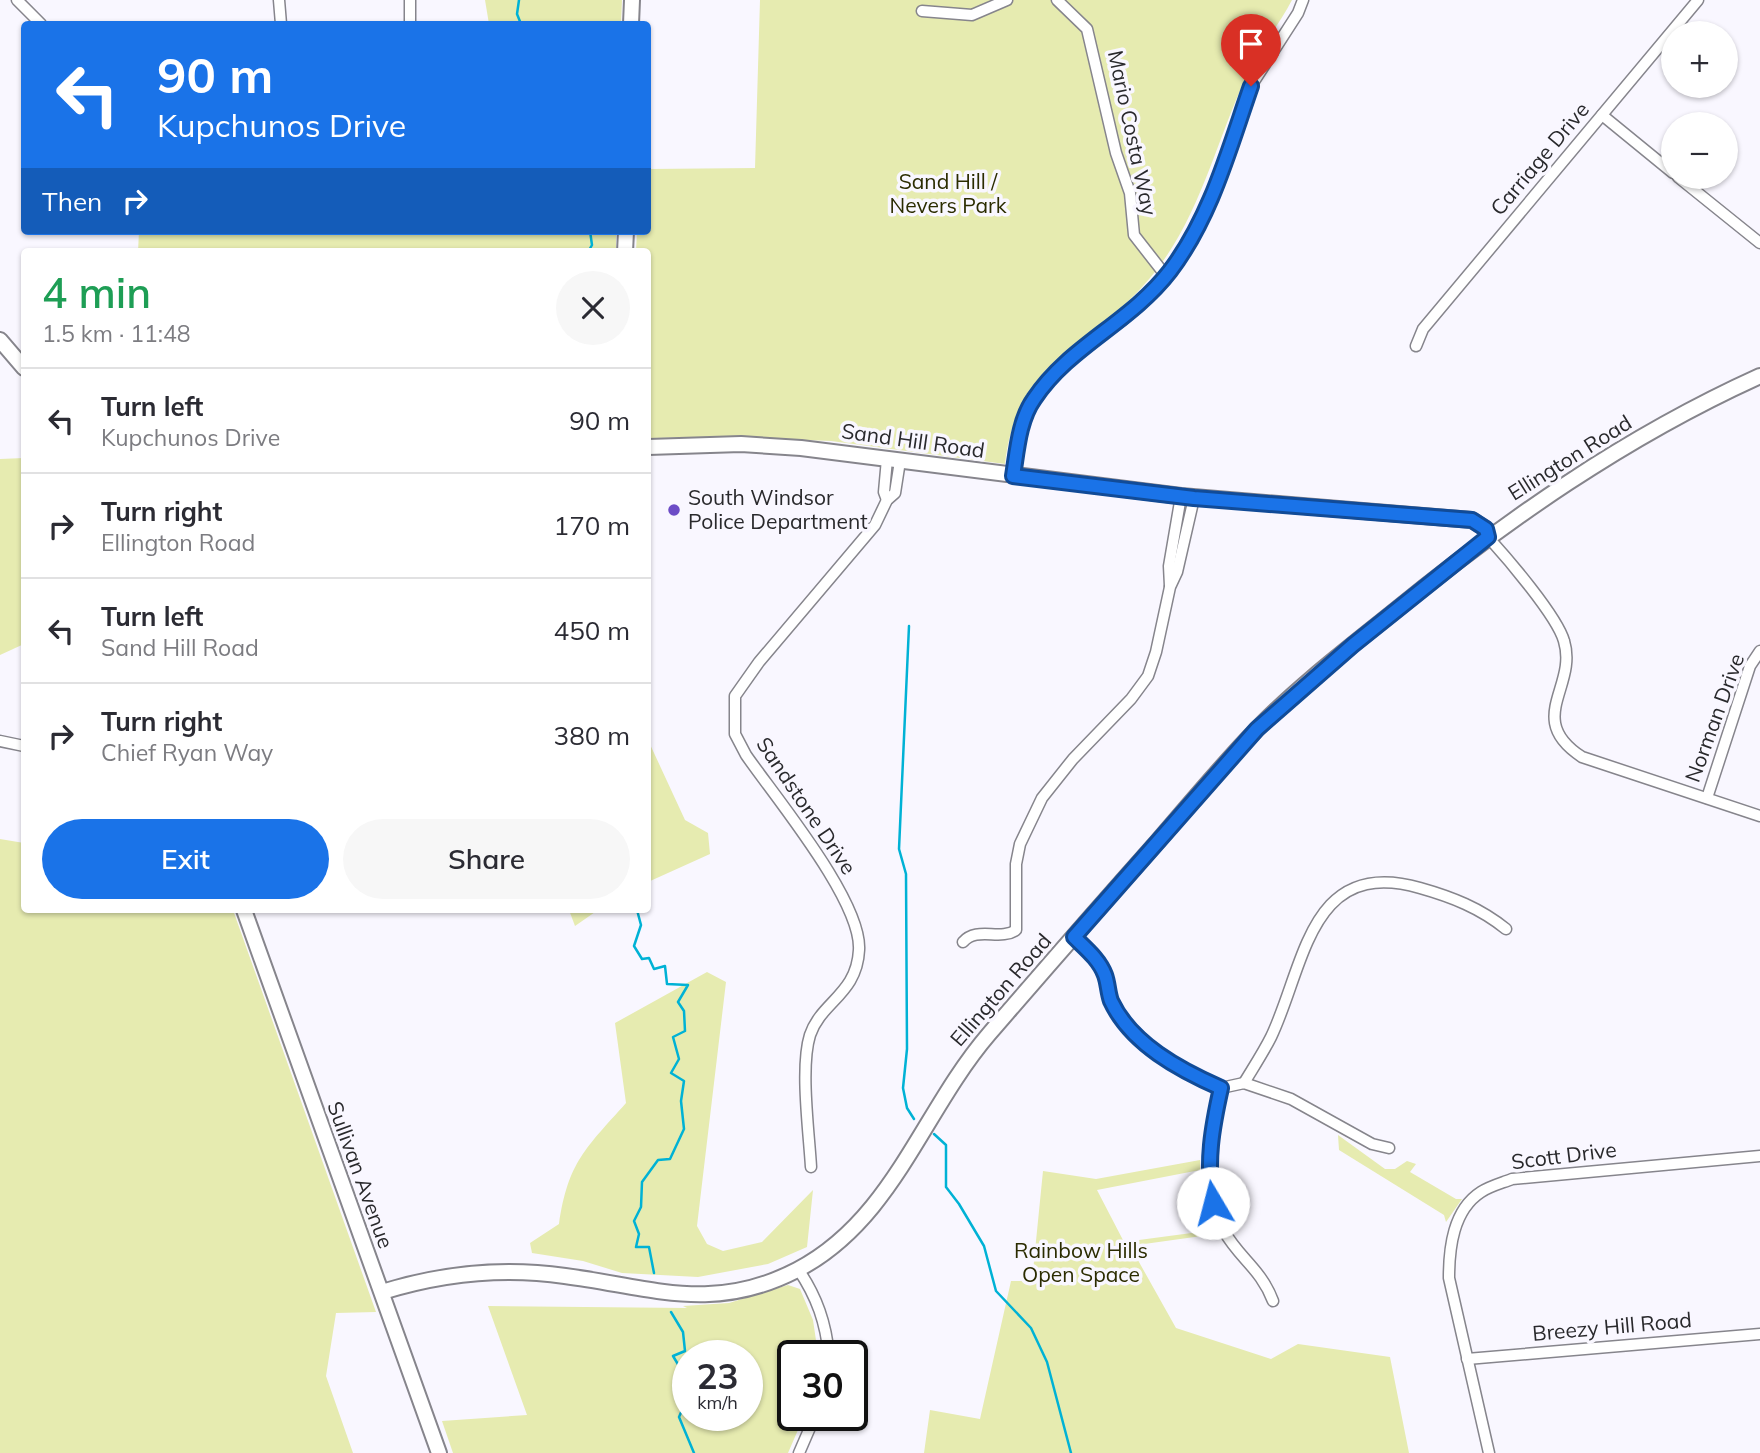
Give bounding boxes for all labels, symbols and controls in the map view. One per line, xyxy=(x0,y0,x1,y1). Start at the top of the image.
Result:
pin xyxy=(1221,14,1281,86)
map controls xyxy=(1661,21,1738,189)
button: + xyxy=(1661,21,1738,98)
icon: arrive xyxy=(1232,25,1270,63)
text: 90 m xyxy=(157,44,273,105)
street label: Mario Costa Way xyxy=(1103,48,1163,218)
icon: left xyxy=(42,49,133,140)
street label: Carriage Drive xyxy=(1484,96,1594,220)
text: Kupchunos Drive xyxy=(157,105,406,145)
button: − xyxy=(1661,112,1738,189)
park label: Sand Hill / Nevers Park xyxy=(889,168,1007,218)
icon: right xyxy=(116,182,154,220)
text: Then xyxy=(42,185,102,218)
text: 4 min xyxy=(42,266,151,319)
button: close xyxy=(556,271,630,345)
text: 1.5 km · 11:48 xyxy=(42,319,191,348)
text: Turn left xyxy=(101,390,203,423)
icon: left xyxy=(42,402,80,440)
text: 90 m xyxy=(569,404,630,437)
street label: Ellington Road xyxy=(1503,409,1636,505)
street label: Sand Hill Road xyxy=(840,417,986,463)
text: Kupchunos Drive xyxy=(101,423,280,452)
place label: South Windsor Police Department xyxy=(688,484,868,534)
text: Turn right xyxy=(101,495,222,528)
marker: South Windsor Police Department xyxy=(666,502,682,518)
icon: right xyxy=(42,507,80,545)
text: 170 m xyxy=(554,509,630,542)
text: Ellington Road xyxy=(101,528,255,557)
text: Turn left xyxy=(101,600,203,633)
icon: left xyxy=(42,612,80,650)
text: 450 m xyxy=(554,614,630,647)
text: Sand Hill Road xyxy=(101,633,259,662)
street label: Norman Drive xyxy=(1679,650,1749,785)
text: Turn right xyxy=(101,705,222,738)
icon: right xyxy=(42,717,80,755)
text: 380 m xyxy=(554,719,630,752)
street label: Sandstone Drive xyxy=(751,732,862,879)
text: Chief Ryan Way xyxy=(101,738,273,767)
button: Exit xyxy=(42,819,329,899)
button: Share xyxy=(343,819,630,899)
street label: Ellington Road xyxy=(944,928,1056,1051)
street label: Sullivan Avenue xyxy=(322,1098,400,1252)
street label: Scott Drive xyxy=(1510,1136,1618,1174)
position arrow xyxy=(1176,1166,1250,1240)
park label: Rainbow Hills Open Space xyxy=(1014,1237,1148,1287)
street label: Breezy Hill Road xyxy=(1531,1306,1693,1346)
speed limit sign: 30 xyxy=(777,1340,868,1431)
text: 23 xyxy=(696,1354,739,1398)
text: km/h xyxy=(697,1391,738,1414)

